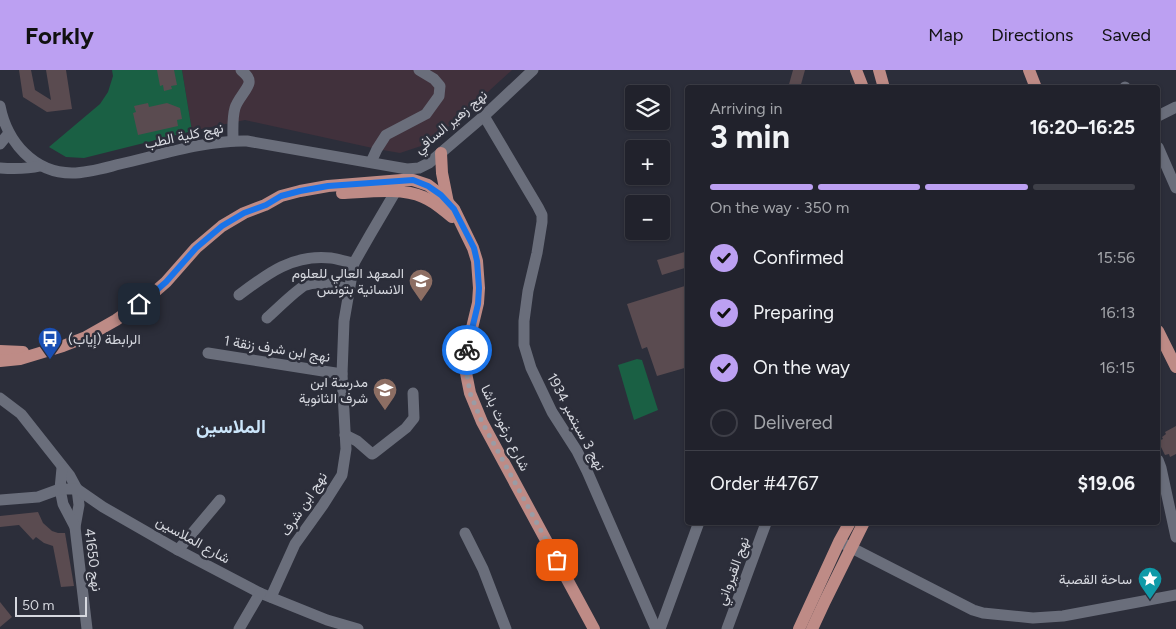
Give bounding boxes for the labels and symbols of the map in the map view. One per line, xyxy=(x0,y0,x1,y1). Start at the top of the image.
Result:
street label: نهج زهير السافي xyxy=(411,87,493,160)
street label: نهج كلية الطب xyxy=(143,119,225,155)
place label: المعهد العالي للعلوم الانسانية بتونس xyxy=(292,265,404,298)
school or university icon: المعهد العالي للعلوم الانسانية بتونس xyxy=(408,268,434,302)
pin xyxy=(118,283,160,325)
courier xyxy=(442,325,492,375)
bus stop icon: الرابطة (إياب) xyxy=(37,326,63,360)
place label: الرابطة (إياب) xyxy=(68,331,141,349)
street label: نهج ابن شرف زنقة 1 xyxy=(222,332,331,368)
street label: نهج 3 سبتمبر 1934 xyxy=(541,370,609,475)
place label: مدرسة ابن شرف الثانوية xyxy=(299,374,368,407)
school or university icon: مدرسة ابن شرف الثانوية xyxy=(372,377,398,411)
street label: شارع درغوث باشا xyxy=(475,382,533,475)
district label: الملاسين xyxy=(196,415,266,438)
street label: نهج ابن شرف xyxy=(277,469,333,540)
street label: شارع الملاسين xyxy=(152,513,233,569)
street label: نهج 41650 xyxy=(79,527,105,593)
street label: نهج القيرواني xyxy=(713,534,756,609)
pin xyxy=(536,539,578,581)
place icon: ساحة القصبة xyxy=(1137,566,1163,600)
place label: ساحة القصبة xyxy=(1059,571,1132,588)
scale bar xyxy=(15,594,88,617)

